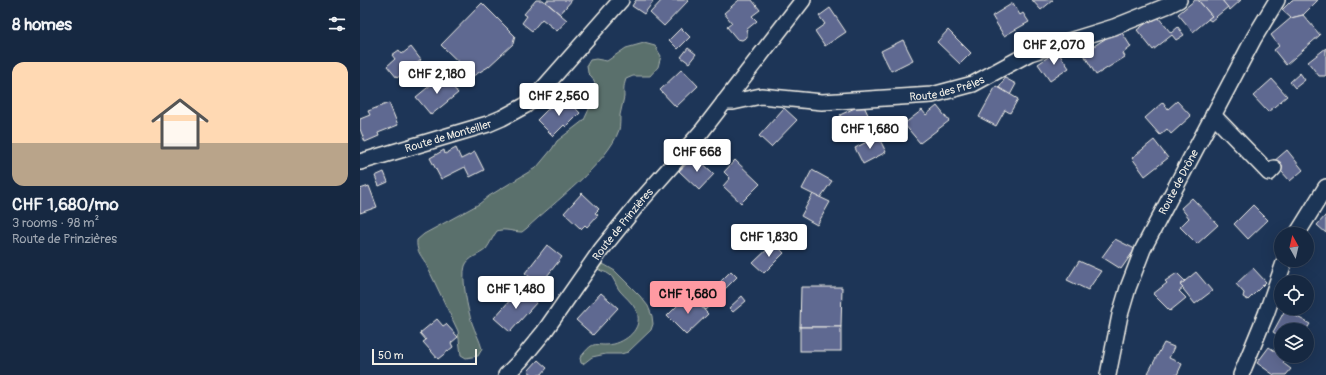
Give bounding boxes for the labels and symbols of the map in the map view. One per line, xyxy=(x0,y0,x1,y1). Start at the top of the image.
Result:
pin: CHF 2,070 xyxy=(1008,32,1100,66)
pin: CHF 2,180 xyxy=(391,61,483,95)
street label: Route des Prêles xyxy=(909,73,987,103)
pin: CHF 2,560 xyxy=(513,83,605,117)
pin: CHF 1,680 xyxy=(824,116,916,150)
street label: Route de Monteiller xyxy=(403,117,494,155)
pin: CHF 668 xyxy=(660,139,734,173)
street label: Route de Drône xyxy=(1156,147,1202,217)
street label: Route de Prinzières xyxy=(590,186,656,263)
pin: CHF 1,830 xyxy=(723,224,815,258)
north arrow xyxy=(1274,227,1314,267)
pin: CHF 1,480 xyxy=(470,276,562,310)
pin: CHF 1,680 xyxy=(642,281,734,315)
scale bar xyxy=(372,347,477,366)

